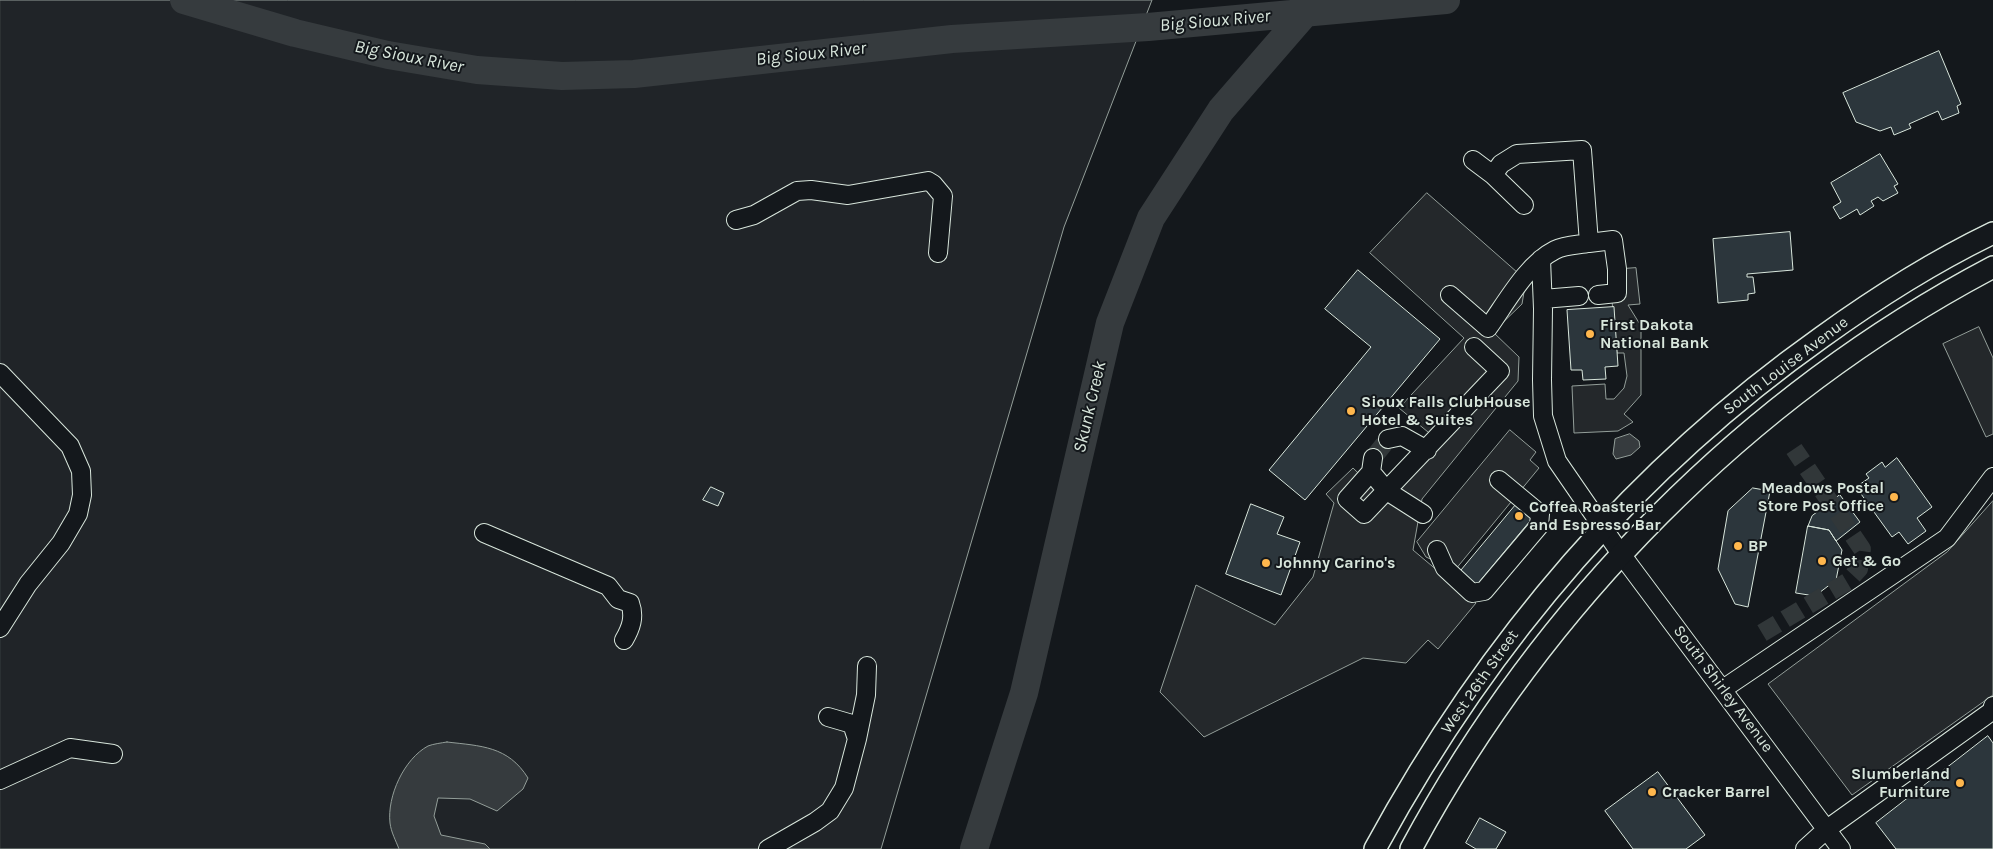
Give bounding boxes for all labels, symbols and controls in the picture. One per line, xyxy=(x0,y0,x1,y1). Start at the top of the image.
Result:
water label: Big Sioux River xyxy=(1159,5,1271,37)
water label: Big Sioux River xyxy=(353,36,465,78)
water label: Big Sioux River xyxy=(755,37,867,71)
street label: South Louise Avenue xyxy=(1720,313,1852,419)
place label: First Dakota National Bank xyxy=(1600,315,1709,353)
marker: First Dakota National Bank xyxy=(1584,328,1596,340)
water label: Skunk Creek xyxy=(1069,359,1111,455)
place label: Sioux Falls ClubHouse Hotel & Suites xyxy=(1361,392,1531,430)
marker: Sioux Falls ClubHouse Hotel & Suites xyxy=(1345,405,1357,417)
place label: Meadows Postal Store Post Office xyxy=(1758,478,1884,516)
marker: Meadows Postal Store Post Office xyxy=(1888,491,1900,503)
place label: Coffea Roasterie and Espresso Bar xyxy=(1529,497,1661,535)
marker: Coffea Roasterie and Espresso Bar xyxy=(1513,510,1525,522)
place label: BP xyxy=(1748,536,1768,556)
marker: BP xyxy=(1732,540,1744,552)
place label: Get & Go xyxy=(1832,551,1901,571)
place label: Johnny Carino's xyxy=(1276,553,1396,573)
marker: Get & Go xyxy=(1816,555,1828,567)
marker: Johnny Carino's xyxy=(1260,557,1272,569)
street label: South Shirley Avenue xyxy=(1669,622,1777,756)
street label: West 26th Street xyxy=(1437,627,1523,737)
place label: Slumberland Furniture xyxy=(1851,764,1950,802)
marker: Slumberland Furniture xyxy=(1954,777,1966,789)
place label: Cracker Barrel xyxy=(1662,782,1770,802)
marker: Cracker Barrel xyxy=(1646,786,1658,798)

